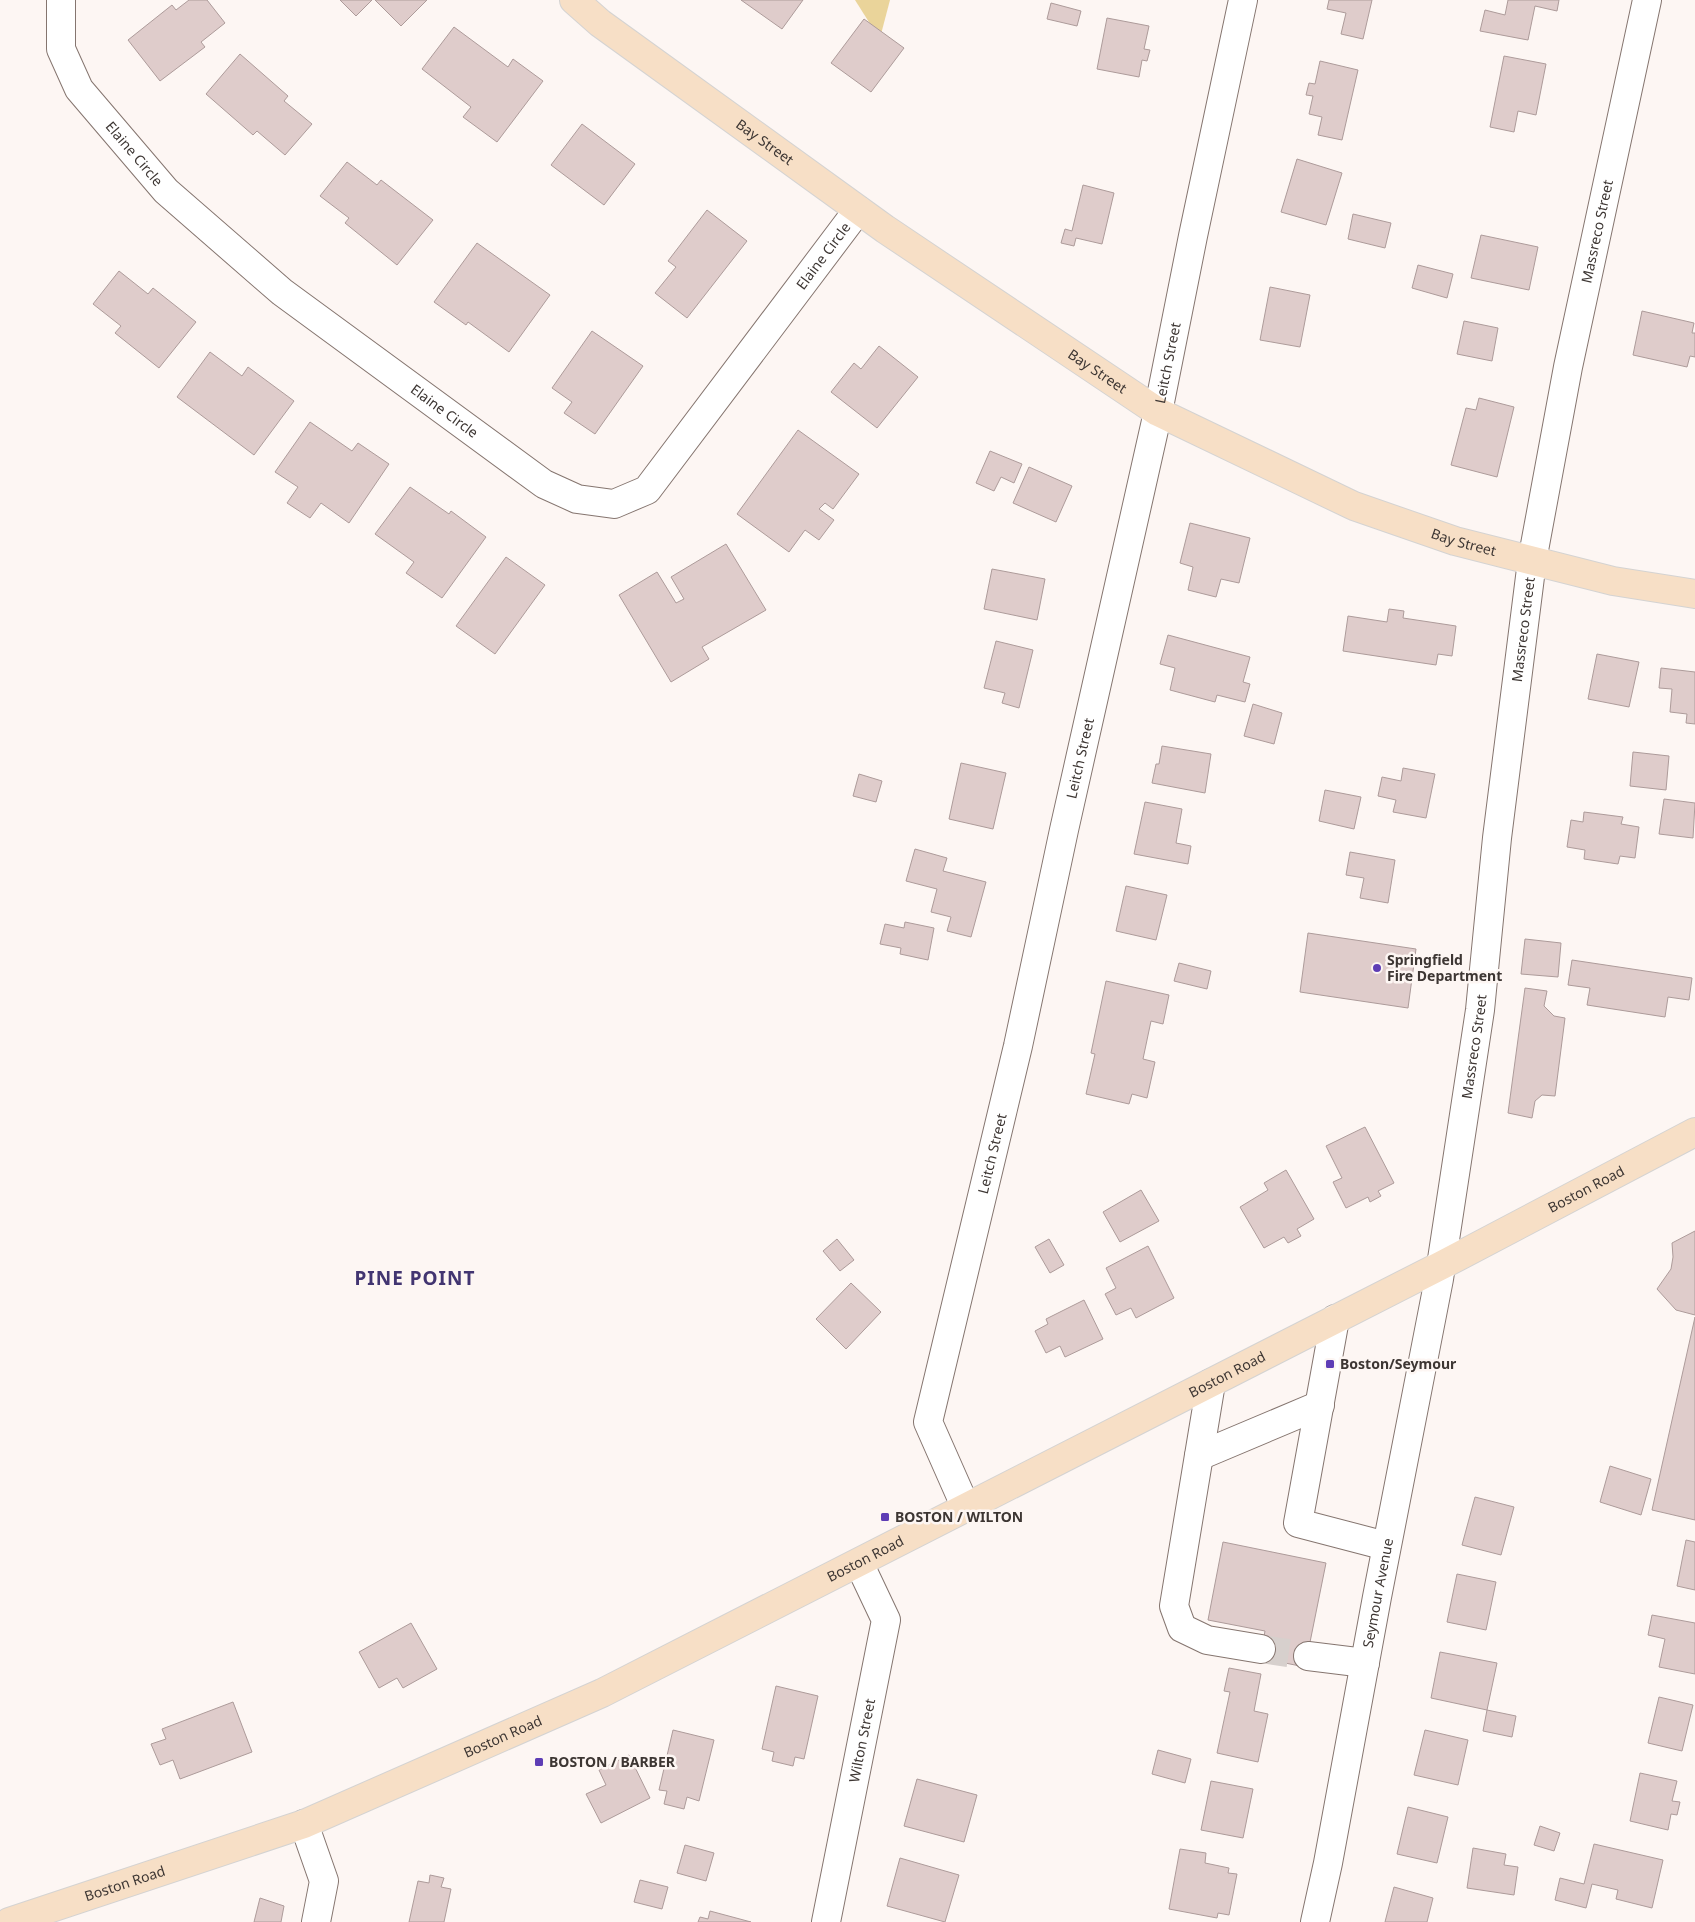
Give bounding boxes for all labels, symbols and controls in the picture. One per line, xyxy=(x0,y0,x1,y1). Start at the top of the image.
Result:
street label: Bay Street xyxy=(732,114,798,169)
street label: Elaine Circle xyxy=(102,117,168,190)
street label: Massreco Street xyxy=(1576,178,1617,285)
street label: Elaine Circle xyxy=(791,218,854,293)
street label: Leitch Street xyxy=(1150,321,1185,405)
street label: Bay Street xyxy=(1065,344,1131,397)
street label: Elaine Circle xyxy=(407,379,482,442)
street label: Bay Street xyxy=(1429,523,1498,560)
street label: Massreco Street xyxy=(1507,576,1539,683)
street label: Leitch Street xyxy=(1061,716,1098,800)
place label: Springfield Fire Department xyxy=(1387,950,1502,985)
marker: Springfield Fire Department xyxy=(1371,962,1383,974)
street label: Massreco Street xyxy=(1457,993,1491,1100)
street label: Leitch Street xyxy=(973,1111,1011,1196)
street label: Boston Road xyxy=(1544,1161,1627,1217)
district label: PINE POINT xyxy=(355,1265,475,1291)
street label: Boston Road xyxy=(1185,1347,1269,1402)
place label: Boston/Seymour xyxy=(1340,1354,1457,1373)
marker: Boston/Seymour xyxy=(1324,1358,1336,1370)
place label: BOSTON / WILTON xyxy=(895,1507,1023,1526)
marker: BOSTON / WILTON xyxy=(879,1511,891,1523)
street label: Boston Road xyxy=(824,1531,907,1586)
street label: Seymour Avenue xyxy=(1358,1536,1397,1649)
street label: Wilton Street xyxy=(844,1697,879,1784)
street label: Boston Road xyxy=(460,1711,545,1762)
place label: BOSTON / BARBER xyxy=(549,1752,676,1771)
marker: BOSTON / BARBER xyxy=(533,1756,545,1768)
street label: Boston Road xyxy=(82,1861,167,1905)

